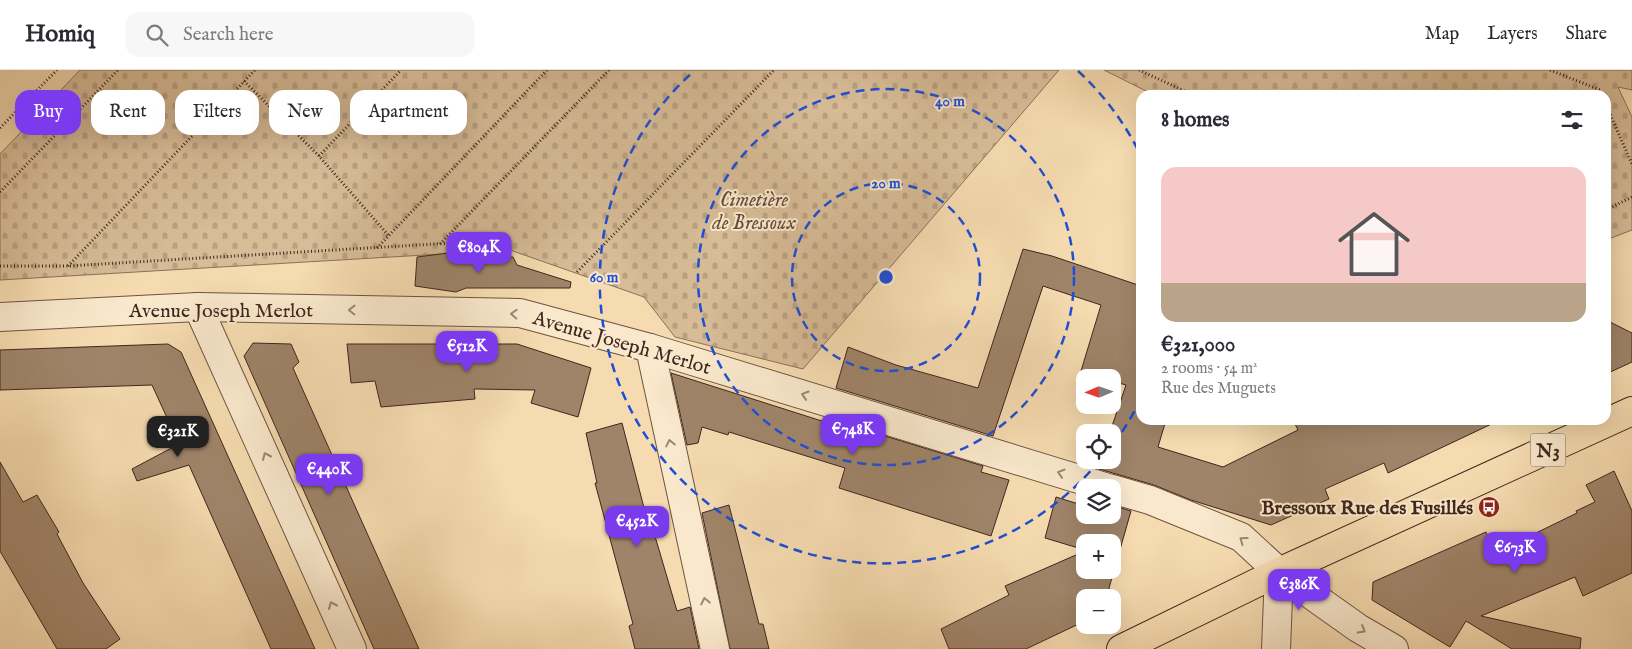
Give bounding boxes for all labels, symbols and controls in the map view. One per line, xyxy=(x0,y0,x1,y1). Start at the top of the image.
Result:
search box xyxy=(125,12,475,57)
text: Homiq xyxy=(25,19,95,50)
icon: search xyxy=(143,21,171,49)
text: Search here xyxy=(183,23,274,47)
text: Map xyxy=(1425,23,1459,46)
text: Layers xyxy=(1487,23,1538,46)
text: Share xyxy=(1566,23,1607,46)
chip: Buy xyxy=(15,90,81,135)
chip: Rent xyxy=(91,90,165,135)
chip: Filters xyxy=(175,90,259,135)
chip: New xyxy=(269,90,340,135)
chip: Apartment xyxy=(350,90,467,135)
text: 40 m xyxy=(935,92,965,111)
icon: filters xyxy=(1558,106,1586,134)
text: 8 homes xyxy=(1161,107,1229,134)
text: 20 m xyxy=(871,174,901,193)
park label: Cimetière de Bressoux xyxy=(711,188,796,236)
icon: home xyxy=(1329,199,1419,289)
pin: €804K xyxy=(444,232,514,274)
text: €804K xyxy=(458,238,500,258)
text: 60 m xyxy=(590,268,619,287)
centre of rings xyxy=(877,268,895,286)
street label: Avenue Joseph Merlot xyxy=(128,299,313,324)
one-way arrow xyxy=(347,305,355,315)
street label: Avenue Joseph Merlot xyxy=(529,306,714,381)
one-way arrow xyxy=(510,308,518,319)
pin: €512K xyxy=(432,330,502,373)
text: €321,000 xyxy=(1161,332,1235,359)
text: €512K xyxy=(447,337,487,357)
text: 2 rooms · 54 m² xyxy=(1161,359,1258,379)
north arrow xyxy=(1076,369,1121,414)
map controls xyxy=(1076,369,1121,634)
text: Rue des Muguets xyxy=(1161,379,1276,399)
one-way arrow xyxy=(801,391,810,401)
pin: €748K xyxy=(818,414,888,456)
pin: €321K xyxy=(143,416,213,458)
text: €748K xyxy=(832,420,874,440)
text: €321K xyxy=(158,422,198,442)
button: locate xyxy=(1076,424,1121,469)
road number: N3 xyxy=(1530,434,1566,466)
one-way arrow xyxy=(665,438,676,447)
one-way arrow xyxy=(261,452,272,461)
pin: €440K xyxy=(294,454,364,496)
text: €440K xyxy=(307,460,351,480)
one-way arrow xyxy=(1057,469,1066,479)
button: layers xyxy=(1076,479,1121,524)
bus stop icon: Bressoux Rue des Fusillés xyxy=(1477,495,1501,519)
place label: Bressoux Rue des Fusillés xyxy=(1261,496,1473,521)
pin: €452K xyxy=(602,506,672,548)
text: €452K xyxy=(616,512,658,532)
pin: €673K xyxy=(1480,532,1550,574)
button: + xyxy=(1076,534,1121,579)
one-way arrow xyxy=(1239,537,1249,546)
text: €673K xyxy=(1494,538,1536,558)
pin: €386K xyxy=(1264,568,1334,611)
text: €386K xyxy=(1279,575,1319,595)
button: − xyxy=(1076,589,1121,634)
one-way arrow xyxy=(700,597,710,606)
one-way arrow xyxy=(328,601,339,610)
one-way arrow xyxy=(1356,624,1366,633)

